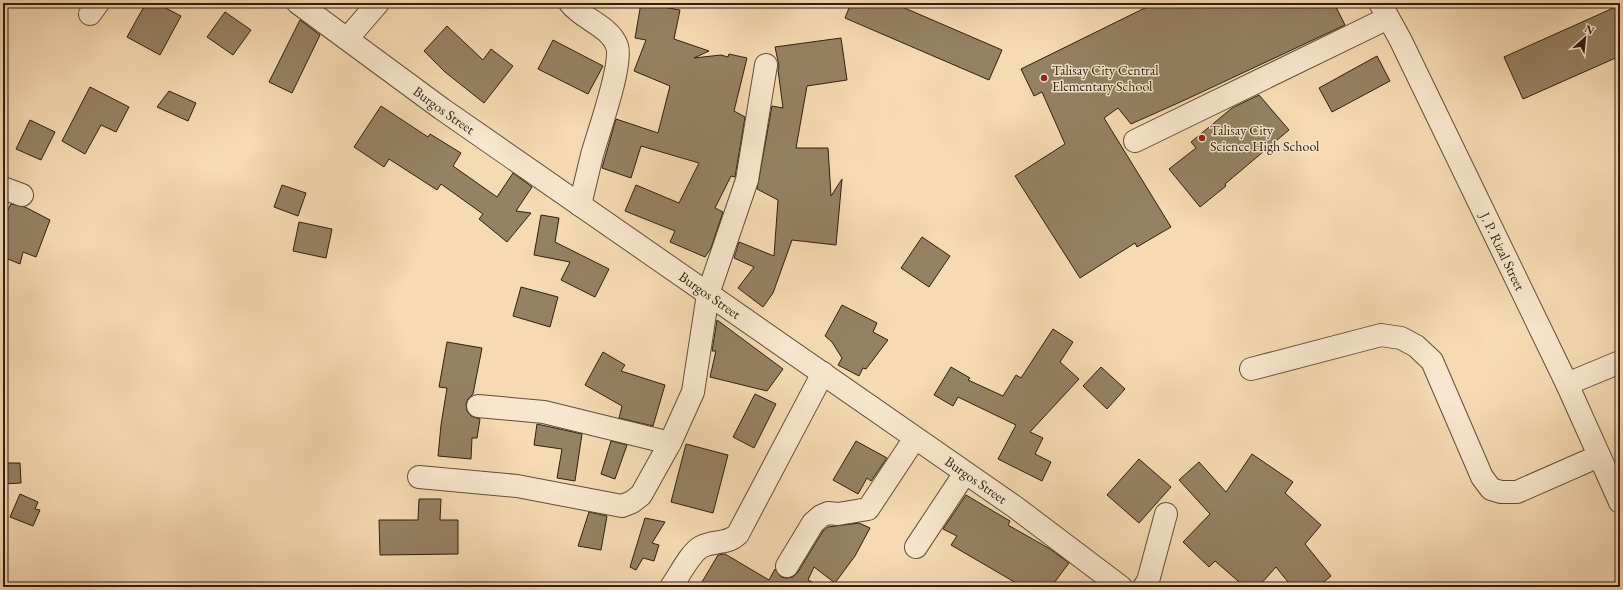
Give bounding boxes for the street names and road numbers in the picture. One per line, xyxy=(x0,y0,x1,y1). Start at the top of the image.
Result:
street label: Burgos Street xyxy=(410,82,479,138)
street label: J. P. Rizal Street xyxy=(1476,208,1530,294)
street label: Burgos Street xyxy=(675,267,745,323)
street label: Burgos Street xyxy=(942,452,1011,508)

